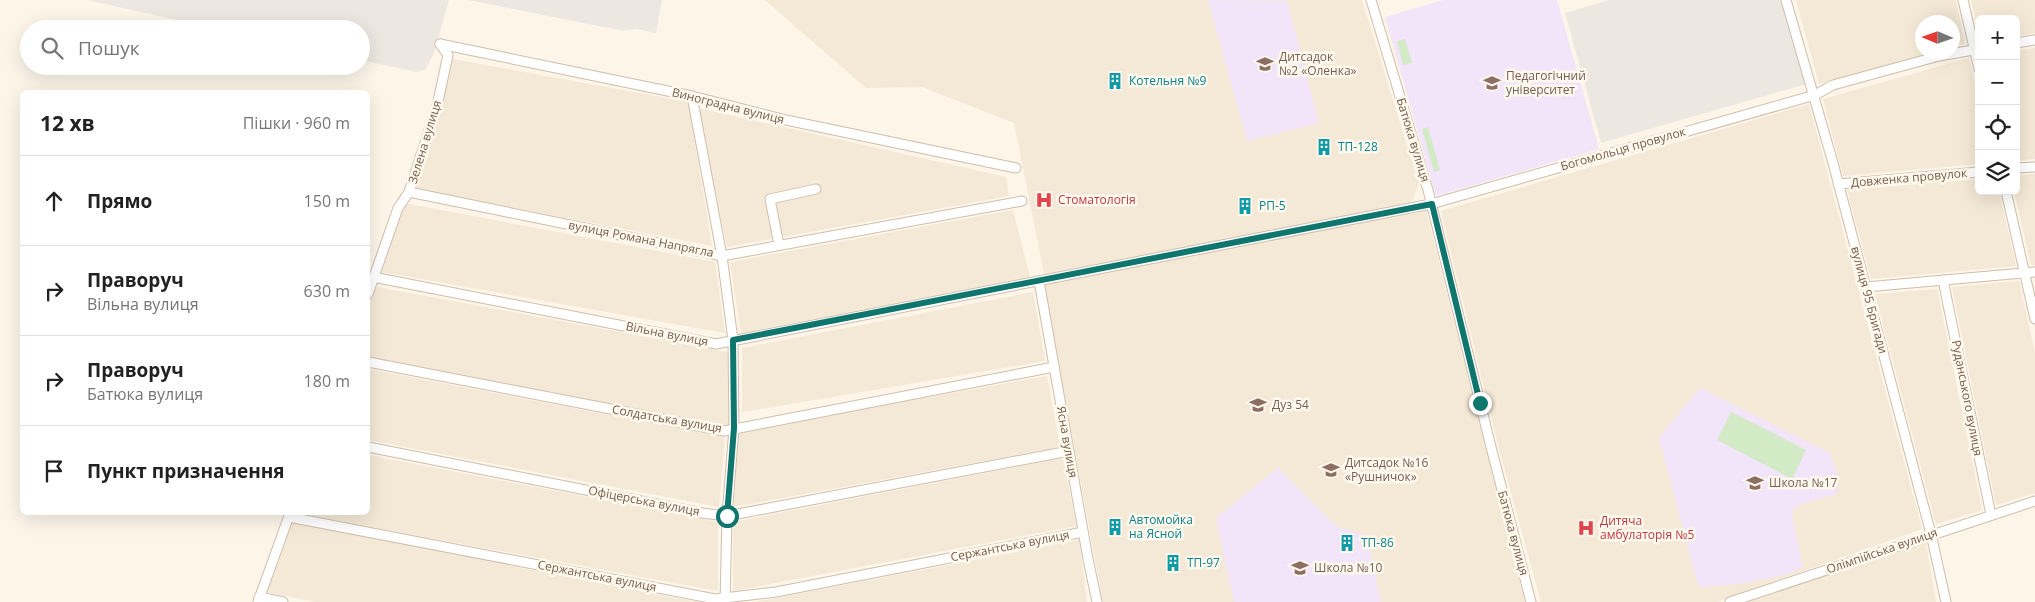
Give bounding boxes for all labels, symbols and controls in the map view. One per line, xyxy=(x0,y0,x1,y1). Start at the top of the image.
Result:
north arrow xyxy=(1915,15,1960,60)
map controls xyxy=(1975,15,2020,195)
button: + xyxy=(1975,15,2020,60)
search box xyxy=(20,20,370,75)
icon: search xyxy=(38,34,66,62)
text: Пошук xyxy=(78,35,140,61)
place label: Дитсадок №2 «Оленка» xyxy=(1279,48,1357,79)
school or university icon: Дитсадок №2 «Оленка» xyxy=(1255,54,1275,74)
button: − xyxy=(1975,60,2020,105)
place label: Педагогічний університет xyxy=(1506,67,1586,98)
building icon: Котельня №9 xyxy=(1105,71,1125,91)
place label: Котельня №9 xyxy=(1129,72,1206,89)
school or university icon: Педагогічний університет xyxy=(1482,73,1502,93)
street label: Виноградна вулиця xyxy=(670,83,786,128)
street label: Батюка вулиця xyxy=(1393,96,1434,184)
street label: Зелена вулиця xyxy=(404,98,445,186)
button: locate xyxy=(1975,105,2020,150)
text: 12 хв xyxy=(40,109,95,137)
text: Пішки · 960 m xyxy=(243,112,350,134)
street label: Богомольця провулок xyxy=(1558,122,1688,175)
building icon: ТП-128 xyxy=(1314,137,1334,157)
place label: ТП-128 xyxy=(1338,138,1378,155)
button: layers xyxy=(1975,150,2020,195)
street label: Довженка провулок xyxy=(1850,164,1969,191)
icon: ahead xyxy=(40,187,68,215)
text: Прямо xyxy=(87,188,152,214)
text: 150 m xyxy=(304,190,350,212)
hospital icon: Стоматологія xyxy=(1034,190,1054,210)
place label: Стоматологія xyxy=(1058,191,1136,208)
building icon: РП-5 xyxy=(1235,196,1255,216)
place label: РП-5 xyxy=(1259,197,1286,214)
street label: вулиця Романа Напрягла xyxy=(567,216,715,261)
street label: вулиця 95 Бригади xyxy=(1847,244,1892,355)
text: Праворуч xyxy=(87,267,184,293)
icon: right xyxy=(40,277,68,305)
text: 630 m xyxy=(304,280,350,302)
text: Вільна вулиця xyxy=(87,293,199,315)
street label: Вільна вулиця xyxy=(624,317,710,350)
street label: Руданського вулиця xyxy=(1948,339,1987,457)
text: Праворуч xyxy=(87,357,184,383)
icon: right xyxy=(40,367,68,395)
text: 180 m xyxy=(304,370,350,392)
text: Батюка вулиця xyxy=(87,383,203,405)
route end xyxy=(1469,392,1492,415)
school or university icon: Дуз 54 xyxy=(1248,395,1268,415)
place label: Дуз 54 xyxy=(1272,396,1309,413)
street label: Солдатська вулиця xyxy=(611,400,723,437)
street label: Ясна вулиця xyxy=(1053,405,1082,479)
place label: Дитсадок №16 «Рушничок» xyxy=(1345,454,1428,485)
icon: arrive xyxy=(40,457,68,485)
text: Пункт призначення xyxy=(87,458,285,484)
school or university icon: Дитсадок №16 «Рушничок» xyxy=(1321,460,1341,480)
school or university icon: Школа №17 xyxy=(1745,473,1765,493)
place label: Школа №17 xyxy=(1769,474,1838,491)
street label: Офіцерська вулиця xyxy=(587,481,701,520)
street label: Батюка вулиця xyxy=(1494,489,1533,577)
route start xyxy=(716,505,739,528)
place label: Автомойка на Ясной xyxy=(1129,511,1193,542)
place label: Дитяча амбулаторія №5 xyxy=(1600,512,1694,543)
building icon: Автомойка на Ясной xyxy=(1105,517,1125,537)
hospital icon: Дитяча амбулаторія №5 xyxy=(1576,518,1596,538)
street label: Олімпійська вулиця xyxy=(1824,524,1940,578)
street label: Сержантська вулиця xyxy=(949,526,1071,565)
building icon: ТП-86 xyxy=(1337,533,1357,553)
place label: ТП-86 xyxy=(1361,534,1394,551)
building icon: ТП-97 xyxy=(1163,553,1183,573)
place label: ТП-97 xyxy=(1187,554,1220,571)
street label: Сержантська вулиця xyxy=(536,556,658,595)
school or university icon: Школа №10 xyxy=(1290,558,1310,578)
place label: Школа №10 xyxy=(1314,559,1383,576)

